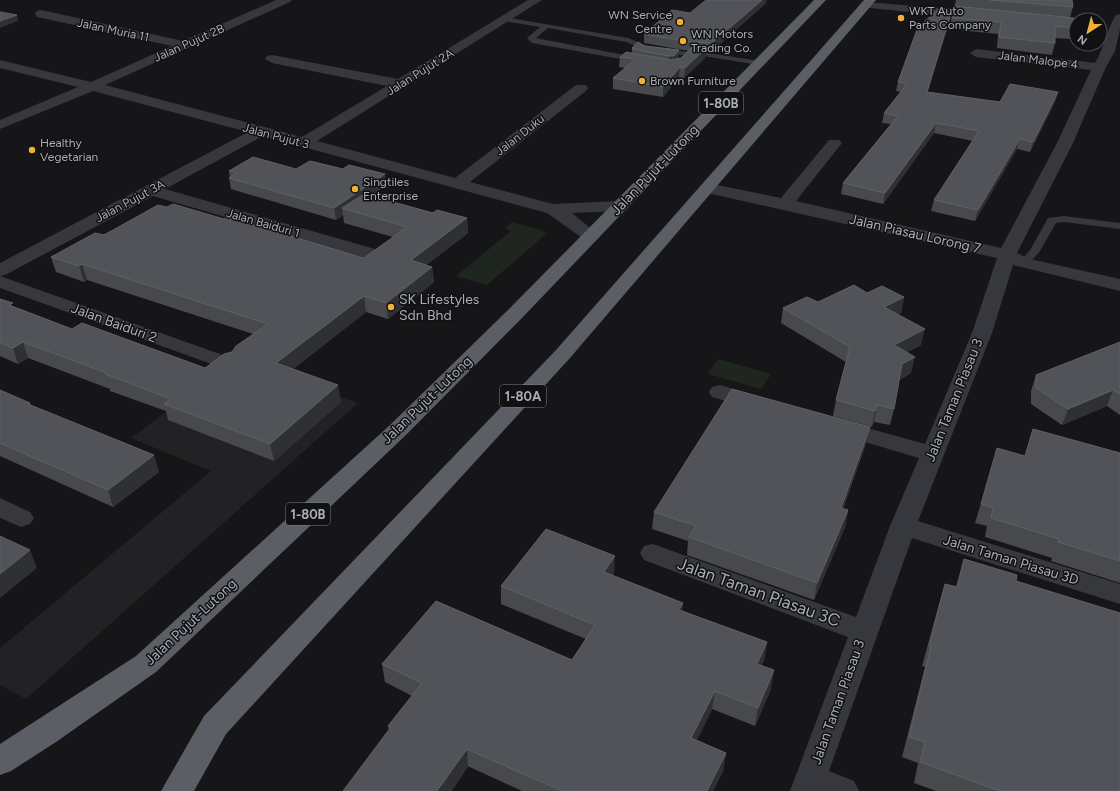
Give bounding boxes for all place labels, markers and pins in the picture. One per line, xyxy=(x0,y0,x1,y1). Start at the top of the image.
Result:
place label: WKT Auto Parts Company xyxy=(909,4,992,32)
place label: WN Service Centre xyxy=(608,8,672,36)
marker: WKT Auto Parts Company xyxy=(896,13,906,23)
marker: WN Service Centre xyxy=(675,17,685,27)
place label: WN Motors Trading Co. xyxy=(691,27,753,55)
marker: WN Motors Trading Co. xyxy=(678,36,688,46)
place label: Brown Furniture xyxy=(650,74,736,88)
marker: Brown Furniture xyxy=(637,76,647,86)
place label: Healthy Vegetarian xyxy=(40,136,99,164)
marker: Healthy Vegetarian xyxy=(27,145,37,155)
place label: Singtiles Enterprise xyxy=(363,175,418,203)
marker: Singtiles Enterprise xyxy=(350,184,360,194)
place label: SK Lifestyles Sdn Bhd xyxy=(399,291,479,324)
marker: SK Lifestyles Sdn Bhd xyxy=(386,302,396,312)

